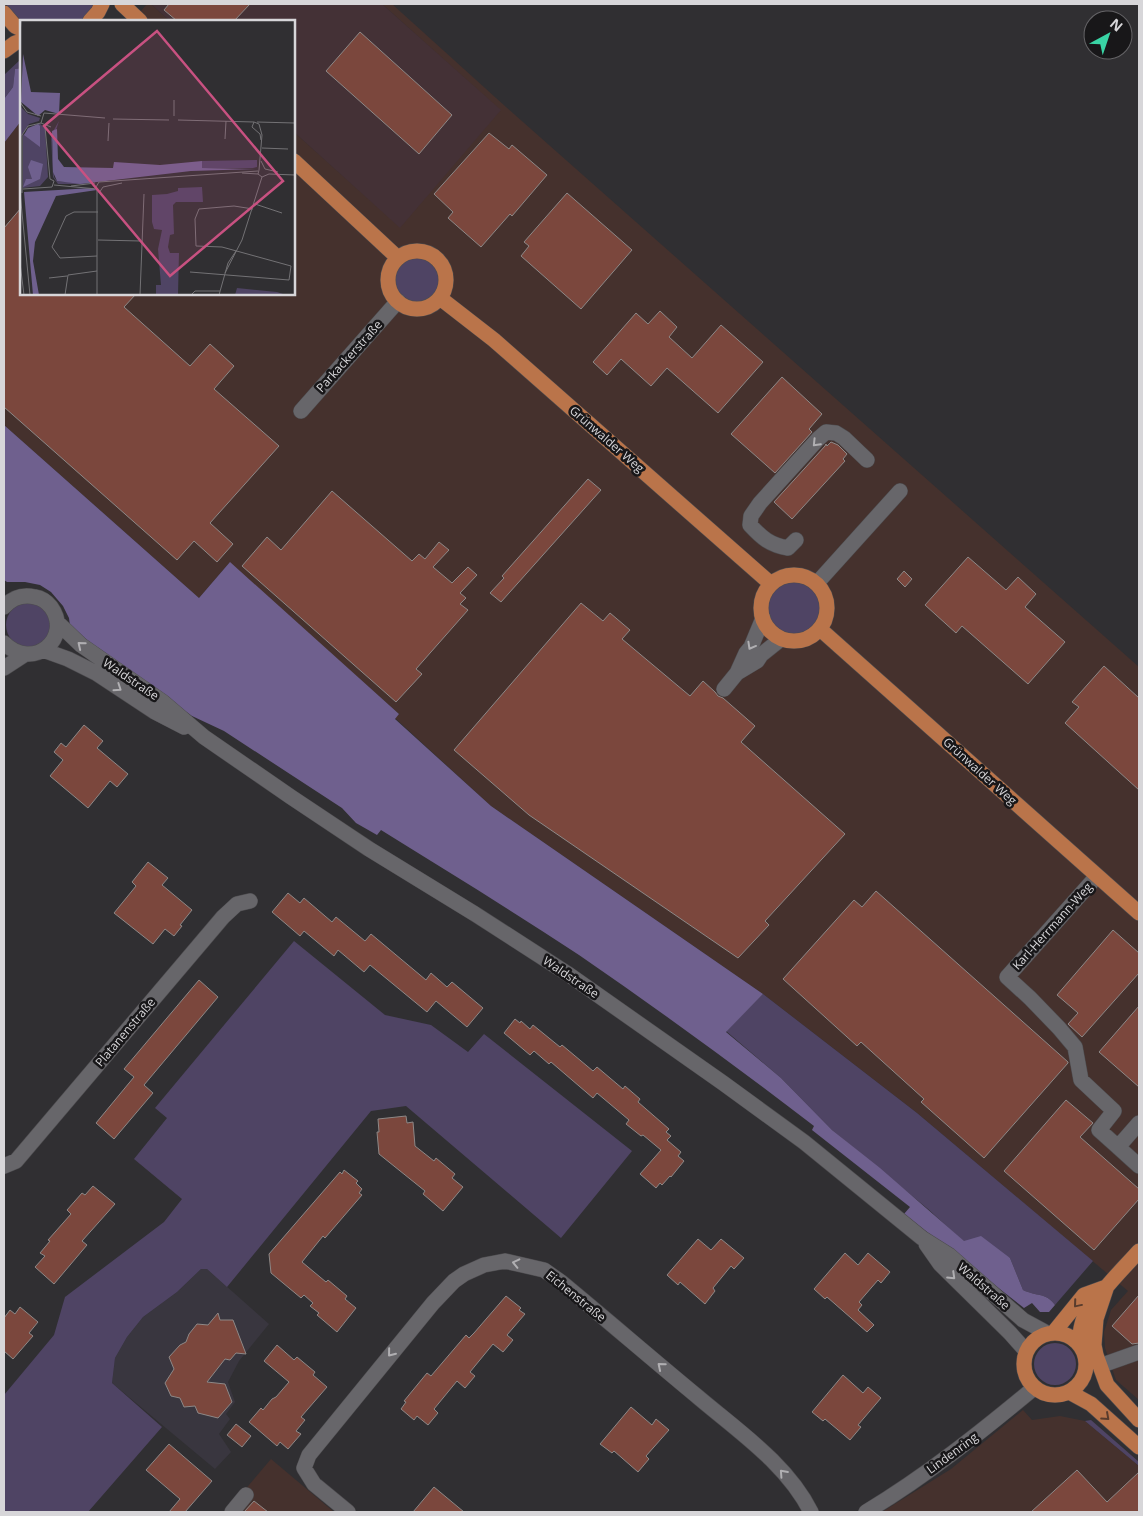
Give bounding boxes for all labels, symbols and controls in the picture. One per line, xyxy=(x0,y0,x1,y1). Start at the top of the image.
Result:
north arrow xyxy=(1083,10,1133,60)
text: N xyxy=(1106,14,1127,36)
inset map xyxy=(20,20,295,295)
street label: Parkackerstraße xyxy=(312,316,386,396)
street label: Grünwalder Weg xyxy=(566,402,648,476)
one-way arrow xyxy=(812,437,821,446)
one-way arrow xyxy=(747,640,757,649)
one-way arrow xyxy=(78,642,87,650)
street label: Waldstraße xyxy=(100,654,162,704)
one-way arrow xyxy=(113,681,122,691)
street label: Grünwalder Weg xyxy=(939,733,1021,809)
street label: Karl-Herrmann-Weg xyxy=(1008,878,1096,973)
street label: Waldstraße xyxy=(540,952,602,1002)
street label: Platanenstraße xyxy=(91,994,159,1070)
one-way arrow xyxy=(512,1258,521,1269)
street label: Waldstraße xyxy=(954,1259,1014,1314)
street label: Eichenstraße xyxy=(542,1267,610,1326)
one-way arrow xyxy=(946,1271,955,1280)
one-way arrow xyxy=(1074,1298,1082,1307)
one-way arrow xyxy=(389,1347,397,1356)
one-way arrow xyxy=(657,1363,666,1372)
one-way arrow xyxy=(1100,1411,1109,1420)
street label: Lindenring xyxy=(923,1428,982,1477)
one-way arrow xyxy=(780,1469,789,1478)

